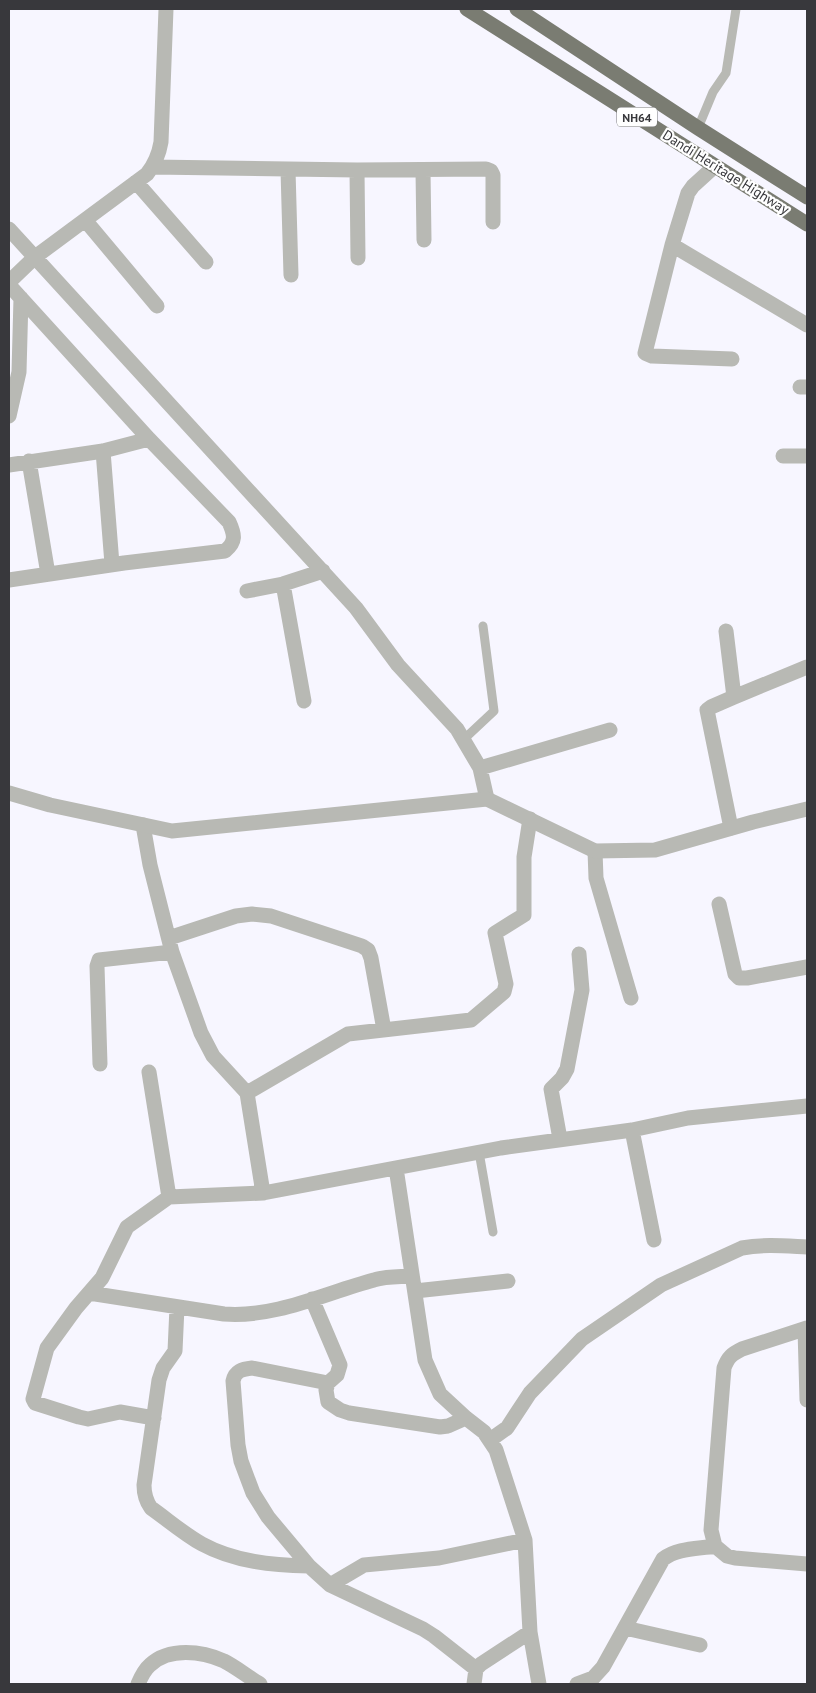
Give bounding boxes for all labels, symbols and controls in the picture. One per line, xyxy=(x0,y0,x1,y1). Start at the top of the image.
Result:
road number: NH64 xyxy=(617,108,657,126)
street label: Dandi Heritage Highway xyxy=(659,126,793,219)

